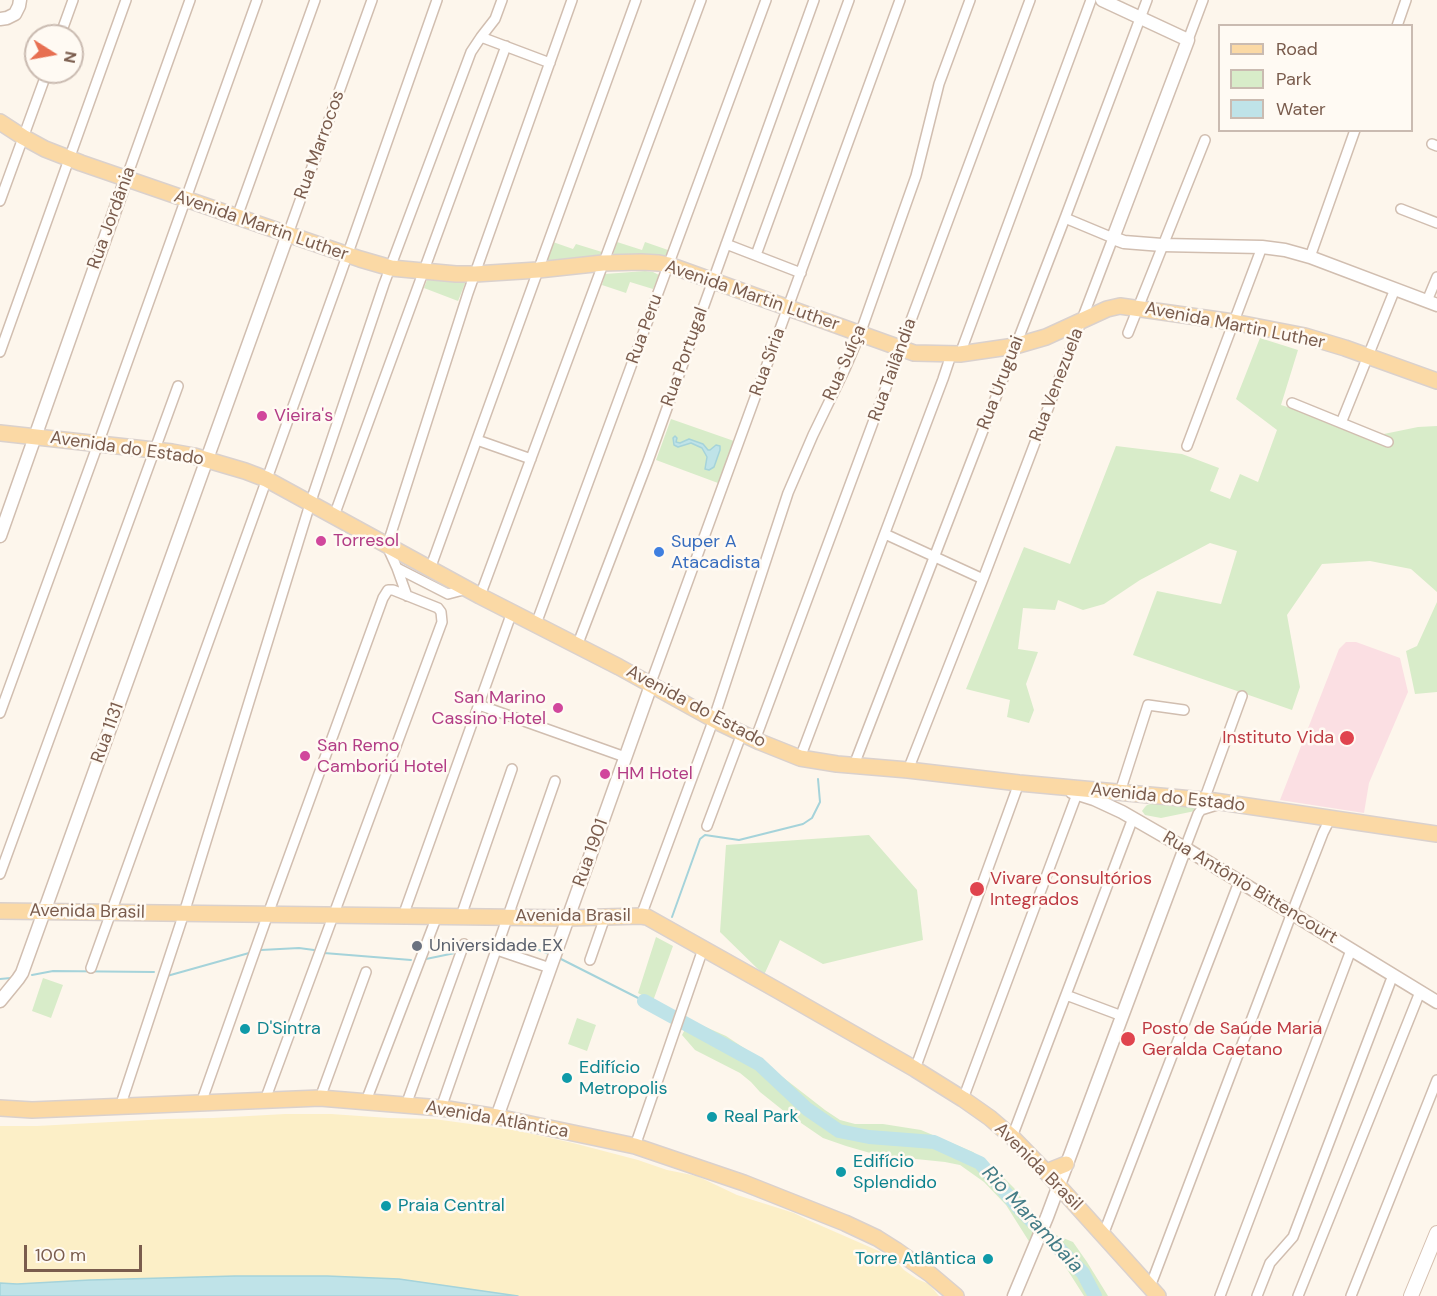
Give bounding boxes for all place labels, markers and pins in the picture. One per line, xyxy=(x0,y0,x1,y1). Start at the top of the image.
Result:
place label: Vieira's xyxy=(274,405,333,427)
marker: Vieira's xyxy=(255,409,269,423)
place label: Torresol xyxy=(333,530,399,552)
place label: Super A Atacadista xyxy=(671,531,760,574)
marker: Torresol xyxy=(314,534,328,548)
marker: Super A Atacadista xyxy=(652,545,666,559)
place label: San Marino Cassino Hotel xyxy=(432,687,546,730)
marker: San Marino Cassino Hotel xyxy=(551,701,565,715)
place label: Instituto Vida xyxy=(1222,727,1334,749)
marker: Instituto Vida xyxy=(1338,729,1356,747)
place label: San Remo Camboriú Hotel xyxy=(317,735,447,777)
marker: San Remo Camboriú Hotel xyxy=(298,749,312,763)
place label: HM Hotel xyxy=(617,763,693,785)
marker: HM Hotel xyxy=(598,767,612,781)
place label: Vivare Consultórios Integrados xyxy=(990,868,1152,910)
marker: Vivare Consultórios Integrados xyxy=(968,880,986,898)
place label: Universidade EX xyxy=(429,935,563,957)
marker: Universidade EX xyxy=(410,939,424,953)
place label: D'Sintra xyxy=(257,1018,321,1040)
place label: Posto de Saúde Maria Geralda Caetano xyxy=(1142,1018,1322,1060)
marker: D'Sintra xyxy=(238,1022,252,1036)
marker: Posto de Saúde Maria Geralda Caetano xyxy=(1119,1030,1137,1048)
place label: Edifício Metropolis xyxy=(579,1057,667,1100)
marker: Edifício Metropolis xyxy=(560,1071,574,1085)
place label: Real Park xyxy=(724,1106,799,1128)
marker: Real Park xyxy=(705,1110,719,1124)
place label: Edifício Splendido xyxy=(853,1151,937,1194)
marker: Edifício Splendido xyxy=(834,1165,848,1179)
place label: Praia Central xyxy=(398,1195,505,1217)
marker: Praia Central xyxy=(379,1199,393,1213)
place label: Torre Atlântica xyxy=(855,1248,976,1270)
marker: Torre Atlântica xyxy=(981,1252,995,1266)

